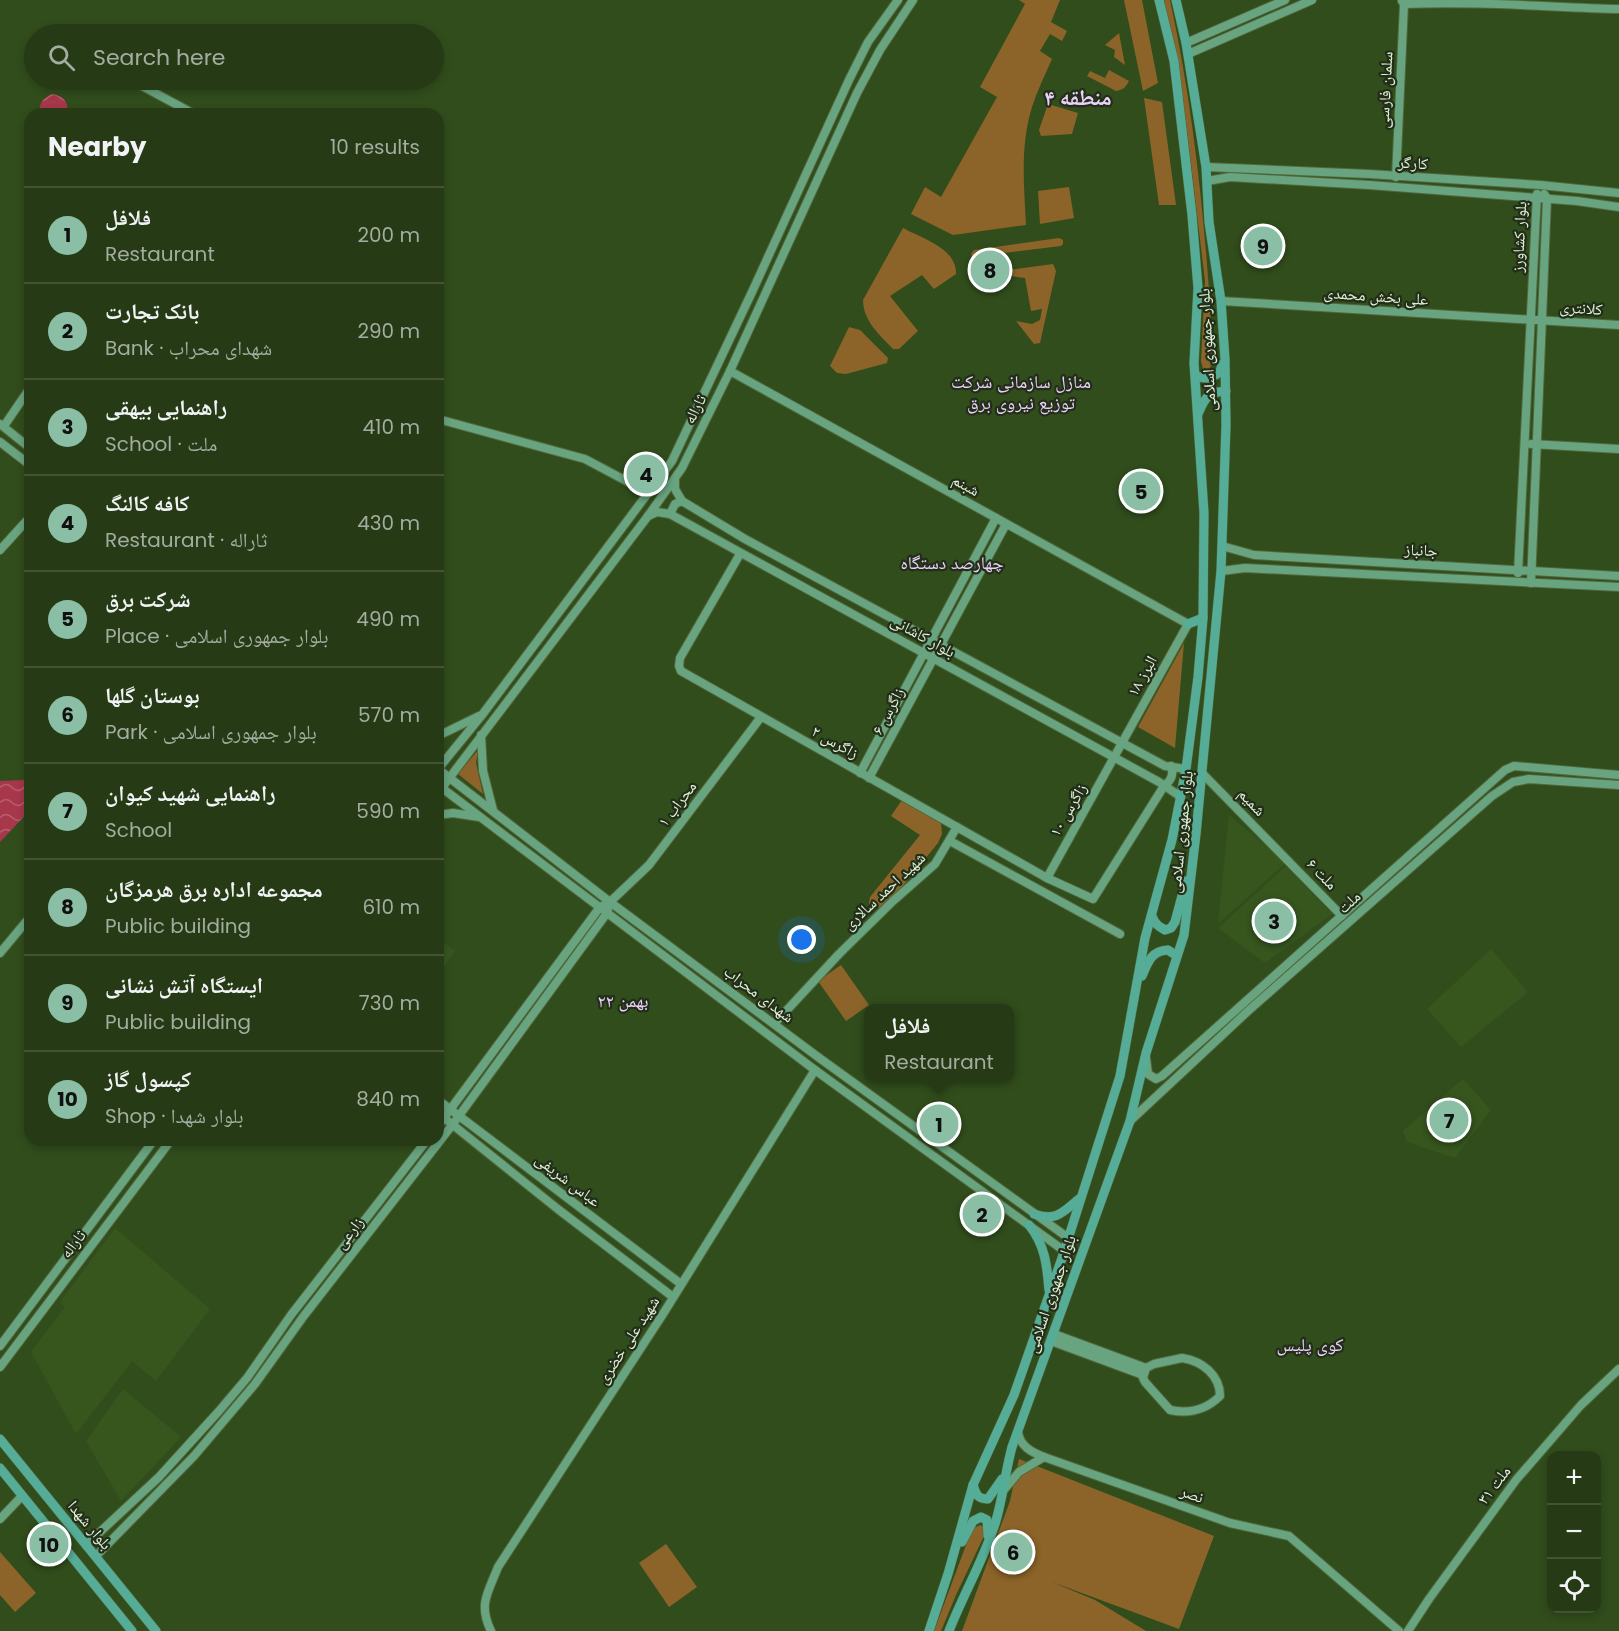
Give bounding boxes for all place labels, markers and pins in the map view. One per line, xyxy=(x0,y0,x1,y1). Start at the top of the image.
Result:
pin: 9 xyxy=(1244,224,1282,268)
pin: 8 xyxy=(970,248,1010,292)
pin: 4 xyxy=(626,452,666,496)
pin: 5 xyxy=(1122,468,1160,514)
pin: 3 xyxy=(1254,898,1294,944)
pin: 7 xyxy=(1430,1098,1468,1142)
pin: 1 xyxy=(920,1102,958,1146)
pin: 2 xyxy=(962,1192,1002,1236)
pin: 10 xyxy=(29,1522,68,1566)
pin: 6 xyxy=(994,1530,1032,1574)

